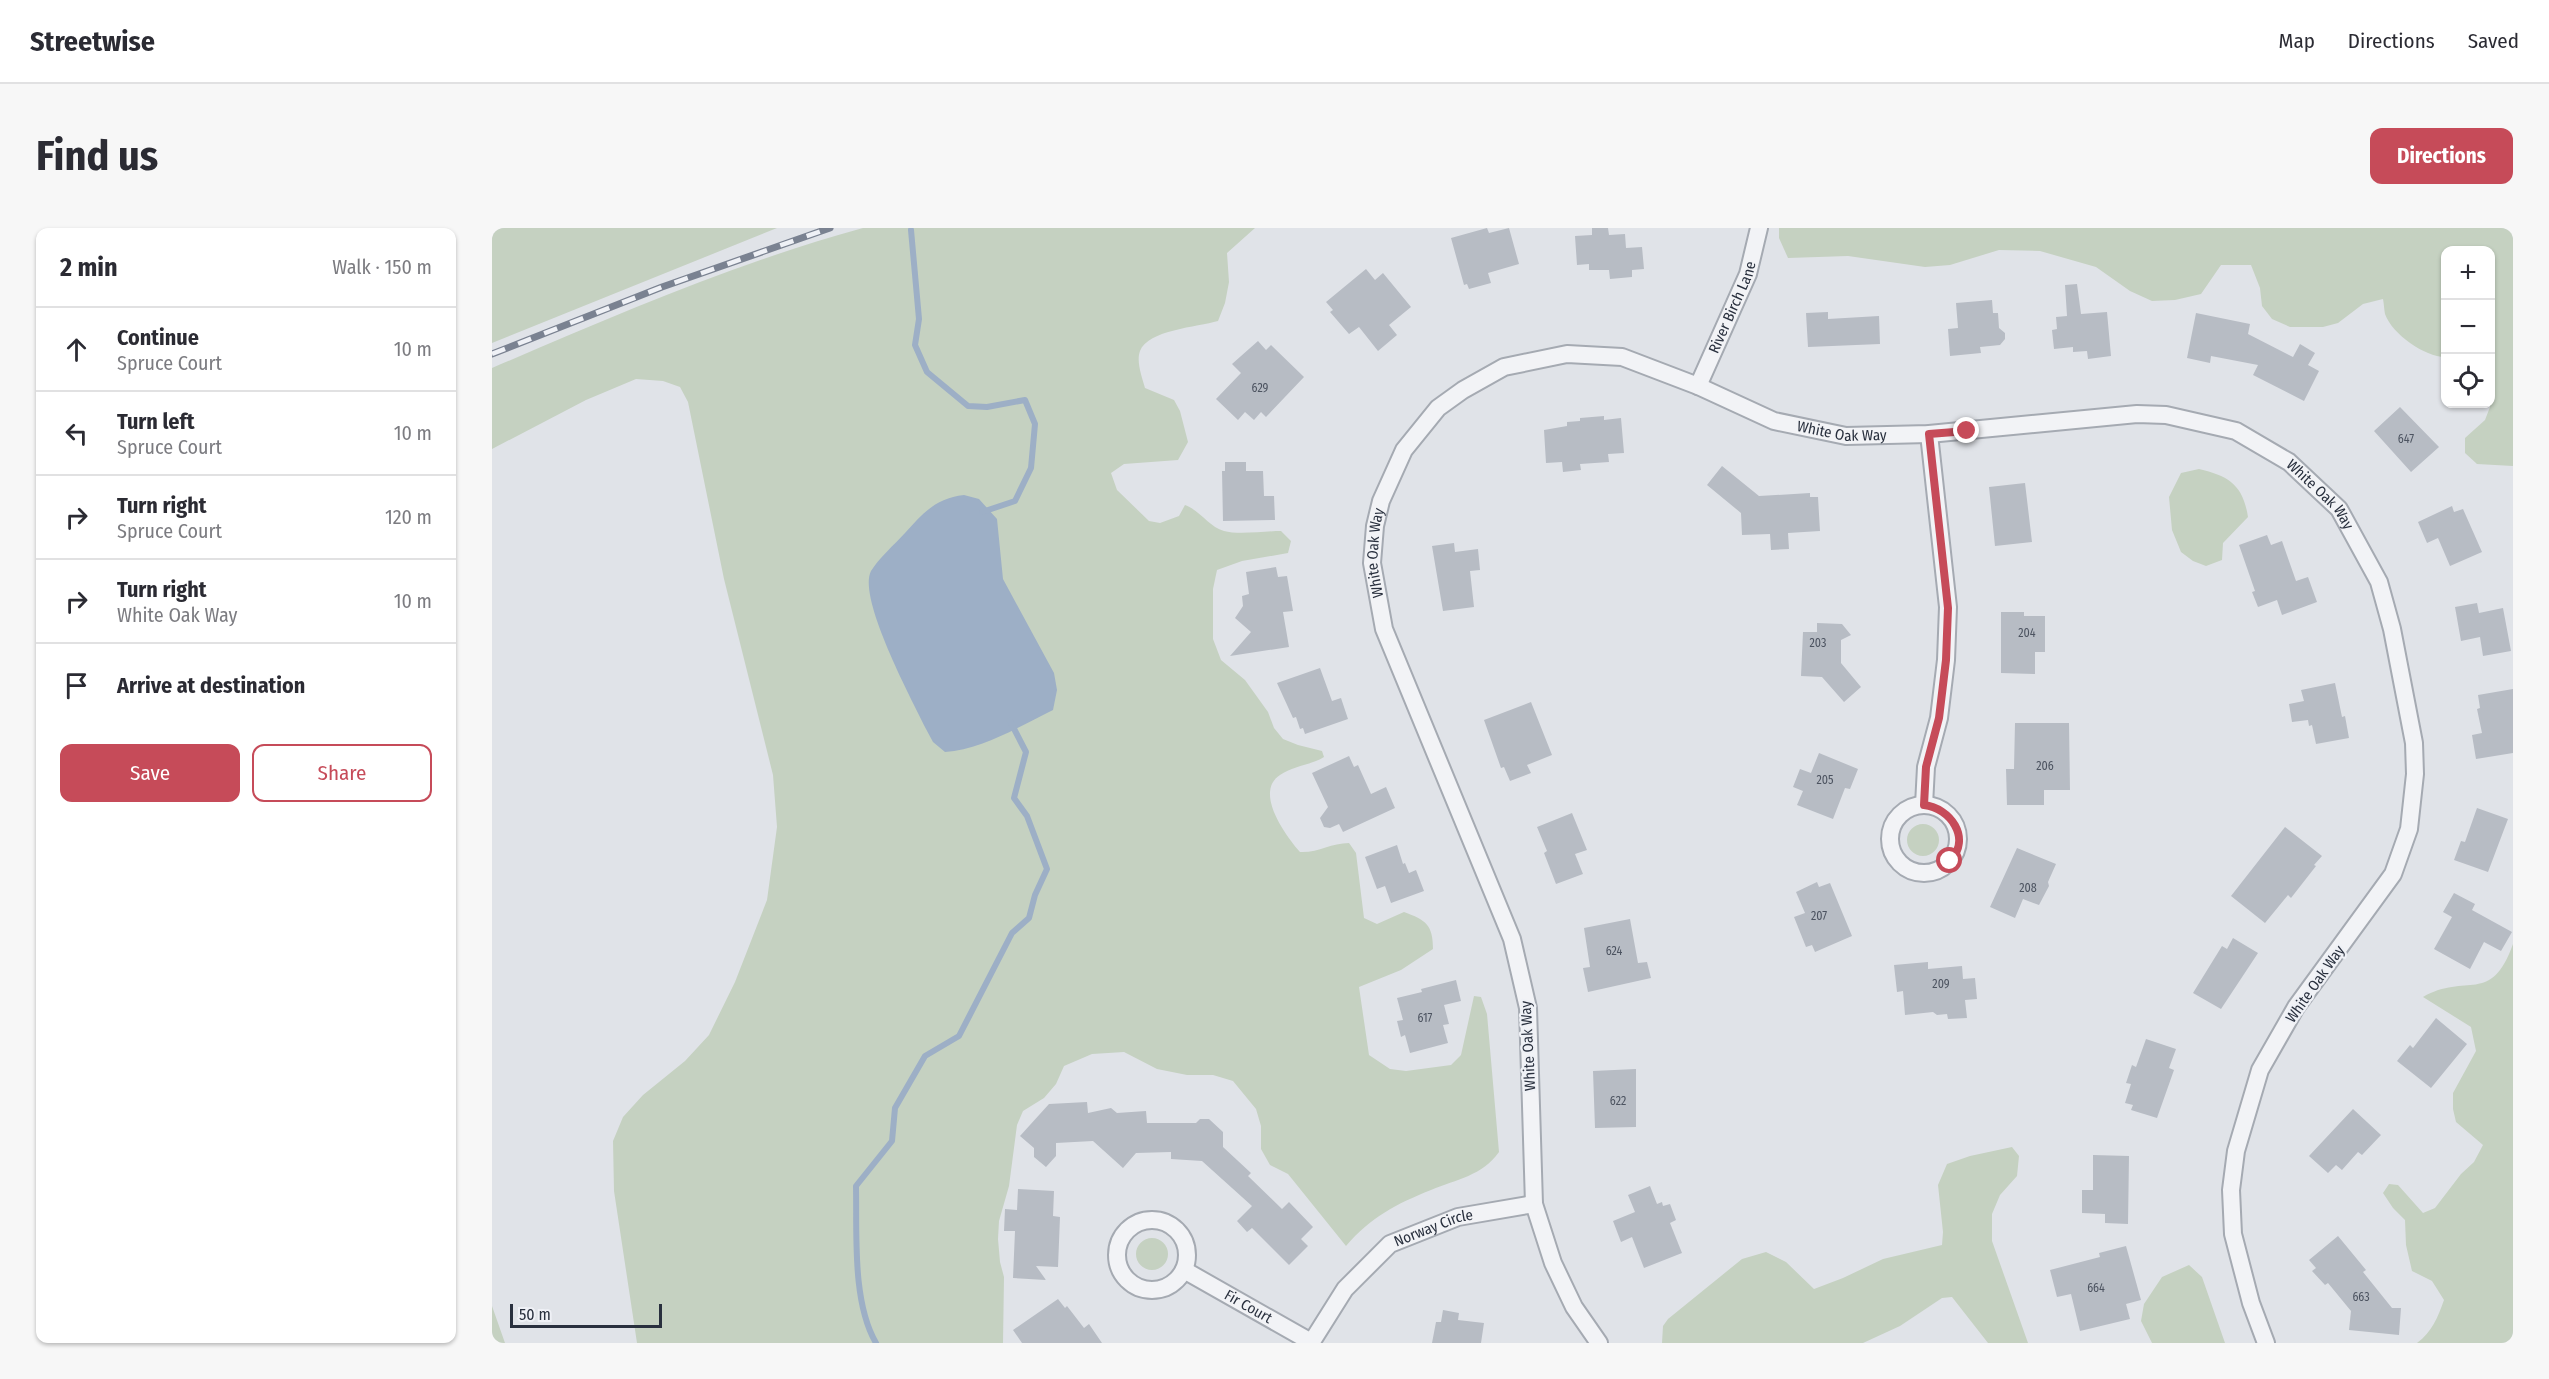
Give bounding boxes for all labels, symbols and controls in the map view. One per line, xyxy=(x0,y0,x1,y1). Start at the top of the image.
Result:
text: Streetwise xyxy=(30,25,155,58)
text: Map xyxy=(2278,28,2315,54)
text: Directions xyxy=(2348,28,2435,54)
text: Saved xyxy=(2468,28,2519,54)
button: Directions xyxy=(2370,128,2513,184)
text: Find us xyxy=(36,131,158,181)
map controls xyxy=(2441,246,2495,408)
button: + xyxy=(2441,246,2495,300)
text: 2 min xyxy=(60,252,118,283)
text: Walk · 150 m xyxy=(332,255,432,279)
street label: River Birch Lane xyxy=(1705,260,1760,356)
button: − xyxy=(2441,300,2495,354)
text: Continue xyxy=(117,324,199,351)
icon: ahead xyxy=(60,333,93,366)
text: 10 m xyxy=(394,337,432,361)
text: Spruce Court xyxy=(117,351,222,375)
button: locate xyxy=(2441,354,2495,408)
house number: 629 xyxy=(1252,381,1269,395)
text: Turn left xyxy=(117,408,195,435)
icon: left xyxy=(60,417,93,450)
street label: White Oak Way xyxy=(1795,417,1887,445)
route end xyxy=(1953,417,1979,443)
text: 10 m xyxy=(394,421,432,445)
house number: 647 xyxy=(2398,432,2414,446)
text: Spruce Court xyxy=(117,435,222,459)
street label: White Oak Way xyxy=(2283,455,2358,533)
text: Turn right xyxy=(117,492,206,519)
icon: right xyxy=(60,501,93,534)
text: 120 m xyxy=(385,505,432,529)
street label: White Oak Way xyxy=(1363,506,1388,599)
text: Spruce Court xyxy=(117,519,222,543)
text: Turn right xyxy=(117,576,206,603)
icon: right xyxy=(60,585,93,618)
text: 10 m xyxy=(394,589,432,613)
text: White Oak Way xyxy=(117,603,237,627)
house number: 204 xyxy=(2018,626,2036,640)
house number: 203 xyxy=(1810,636,1826,650)
icon: arrive xyxy=(60,669,93,702)
text: Arrive at destination xyxy=(117,672,305,699)
button: Save xyxy=(60,744,240,802)
button: Share xyxy=(252,744,432,802)
house number: 206 xyxy=(2036,759,2054,773)
house number: 205 xyxy=(1816,773,1834,787)
route start xyxy=(1936,847,1962,873)
house number: 208 xyxy=(2019,881,2037,895)
house number: 207 xyxy=(1811,909,1827,923)
street label: White Oak Way xyxy=(2282,942,2348,1026)
house number: 624 xyxy=(1606,944,1623,958)
house number: 209 xyxy=(1932,977,1950,991)
street label: White Oak Way xyxy=(1517,1000,1539,1092)
house number: 617 xyxy=(1418,1011,1433,1025)
house number: 622 xyxy=(1610,1094,1626,1108)
street label: Norway Circle xyxy=(1391,1206,1474,1251)
house number: 664 xyxy=(2087,1281,2105,1295)
street label: Fir Court xyxy=(1221,1286,1275,1327)
house number: 663 xyxy=(2352,1290,2370,1304)
scale bar xyxy=(510,1301,662,1328)
text: 50 m xyxy=(519,1305,551,1324)

